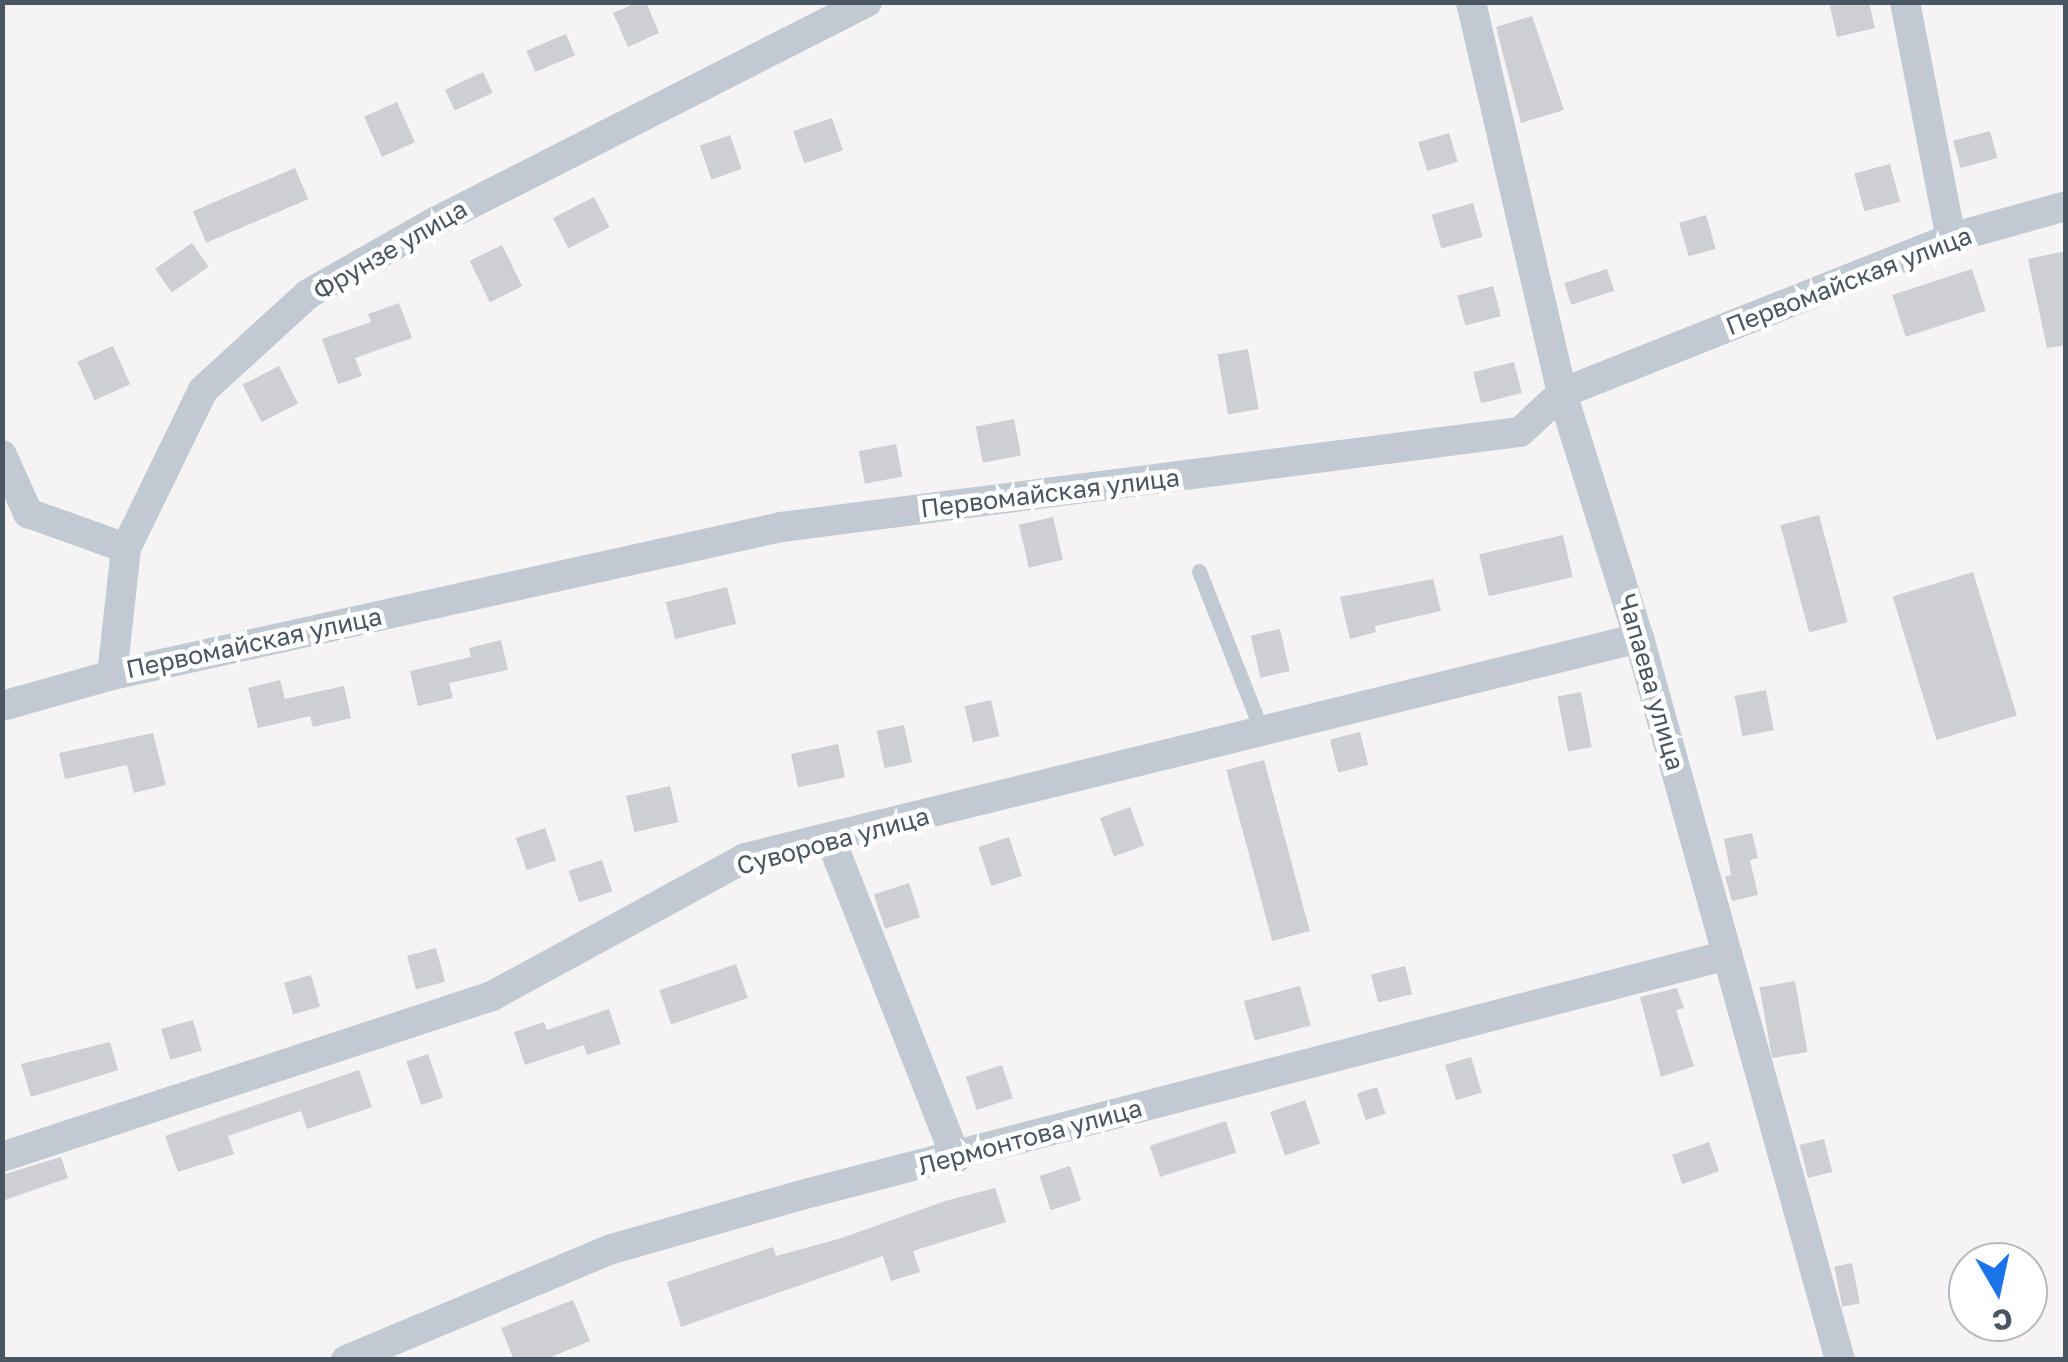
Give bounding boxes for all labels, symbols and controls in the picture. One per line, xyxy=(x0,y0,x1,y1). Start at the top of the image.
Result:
street label: Фрунзе улица xyxy=(308,194,472,306)
street label: Первомайская улица xyxy=(1722,220,1976,342)
street label: Первомайская улица xyxy=(919,462,1181,524)
street label: Чапаева улица xyxy=(1611,590,1691,774)
street label: Первомайская улица xyxy=(123,601,385,685)
street label: Суворова улица xyxy=(733,801,933,881)
street label: Лермонтова улица xyxy=(915,1093,1145,1181)
north arrow xyxy=(1948,1242,2048,1342)
text: С xyxy=(1990,1302,2015,1338)

